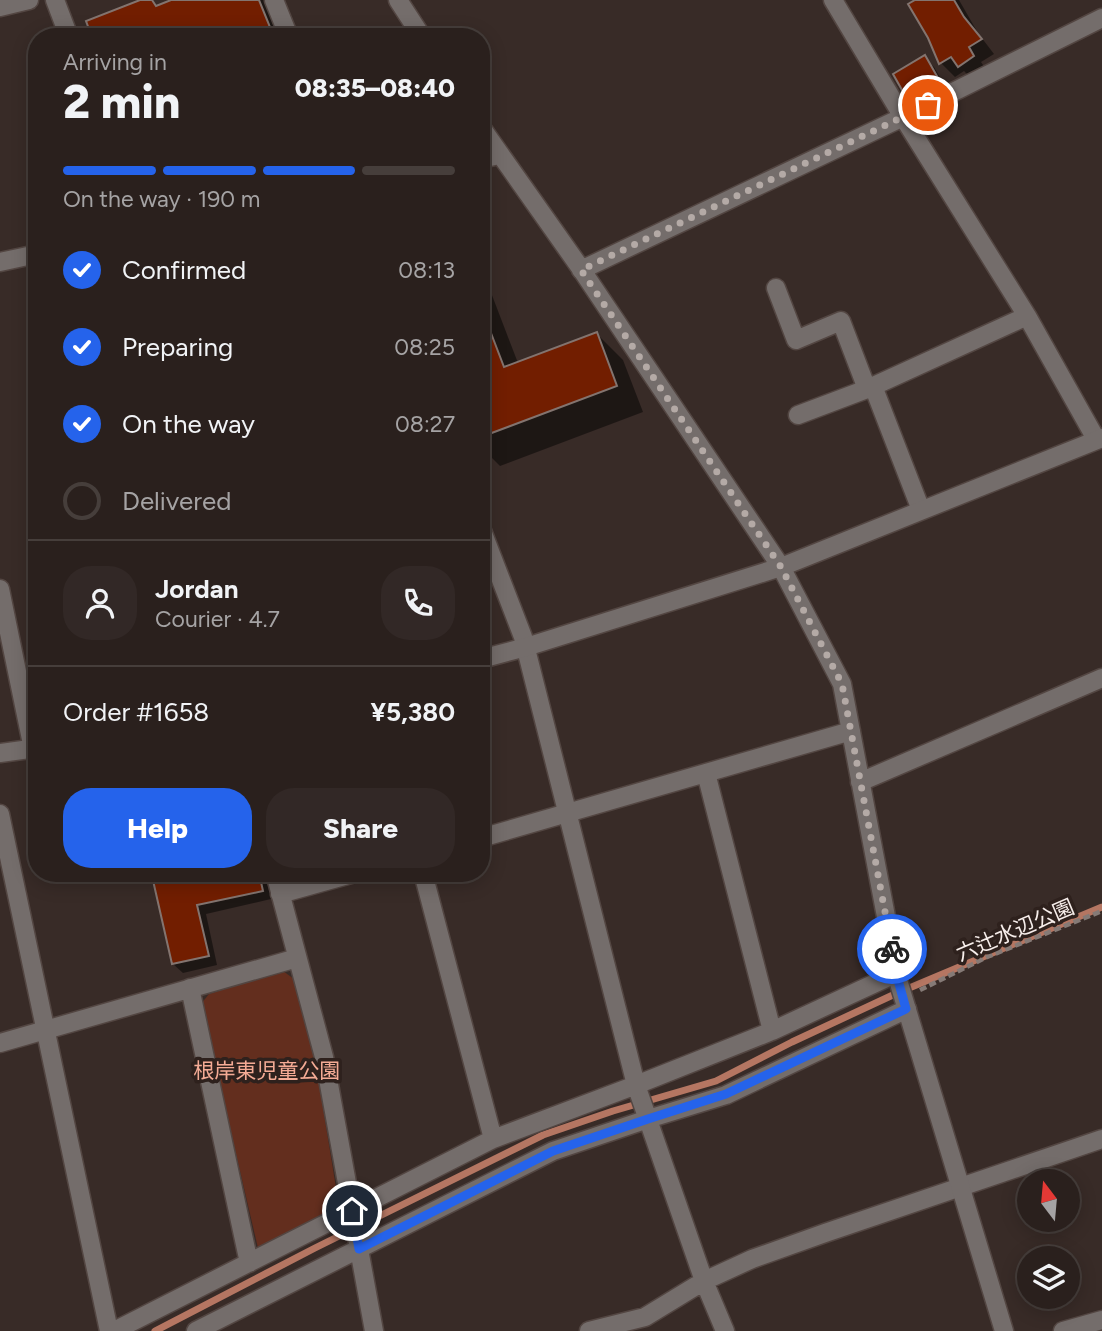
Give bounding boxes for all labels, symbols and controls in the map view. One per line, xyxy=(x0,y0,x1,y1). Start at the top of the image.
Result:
text: Arriving in xyxy=(63,48,167,76)
text: 08:35–08:40 xyxy=(295,72,455,104)
text: 2 min xyxy=(63,74,180,130)
pin xyxy=(898,75,958,135)
icon: bag xyxy=(909,86,947,124)
text: On the way · 190 m xyxy=(63,185,260,213)
icon: check xyxy=(63,251,101,289)
text: Confirmed xyxy=(122,254,246,286)
text: 08:13 xyxy=(398,256,455,284)
icon: check xyxy=(63,328,101,366)
text: Preparing xyxy=(122,331,233,363)
text: 08:25 xyxy=(394,333,455,361)
icon: check xyxy=(63,405,101,443)
text: On the way xyxy=(122,408,255,440)
text: 08:27 xyxy=(395,410,455,438)
text: Delivered xyxy=(122,485,231,517)
button: person xyxy=(63,566,137,640)
button: phone xyxy=(381,566,455,640)
text: Jordan xyxy=(155,573,238,605)
text: Courier · 4.7 xyxy=(155,605,280,633)
text: Order #1658 xyxy=(63,696,209,728)
text: ¥5,380 xyxy=(370,696,455,728)
button: Help xyxy=(63,788,252,868)
button: Share xyxy=(266,788,455,868)
street label: 六辻水辺公園 xyxy=(952,894,1078,966)
courier xyxy=(857,914,927,984)
icon: bike xyxy=(873,930,911,968)
park label: 根岸東児童公園 xyxy=(194,1058,341,1083)
north arrow xyxy=(1017,1169,1080,1232)
map controls xyxy=(1017,1169,1080,1309)
pin xyxy=(322,1181,382,1241)
icon: home xyxy=(333,1192,371,1230)
button: layers xyxy=(1017,1246,1080,1309)

